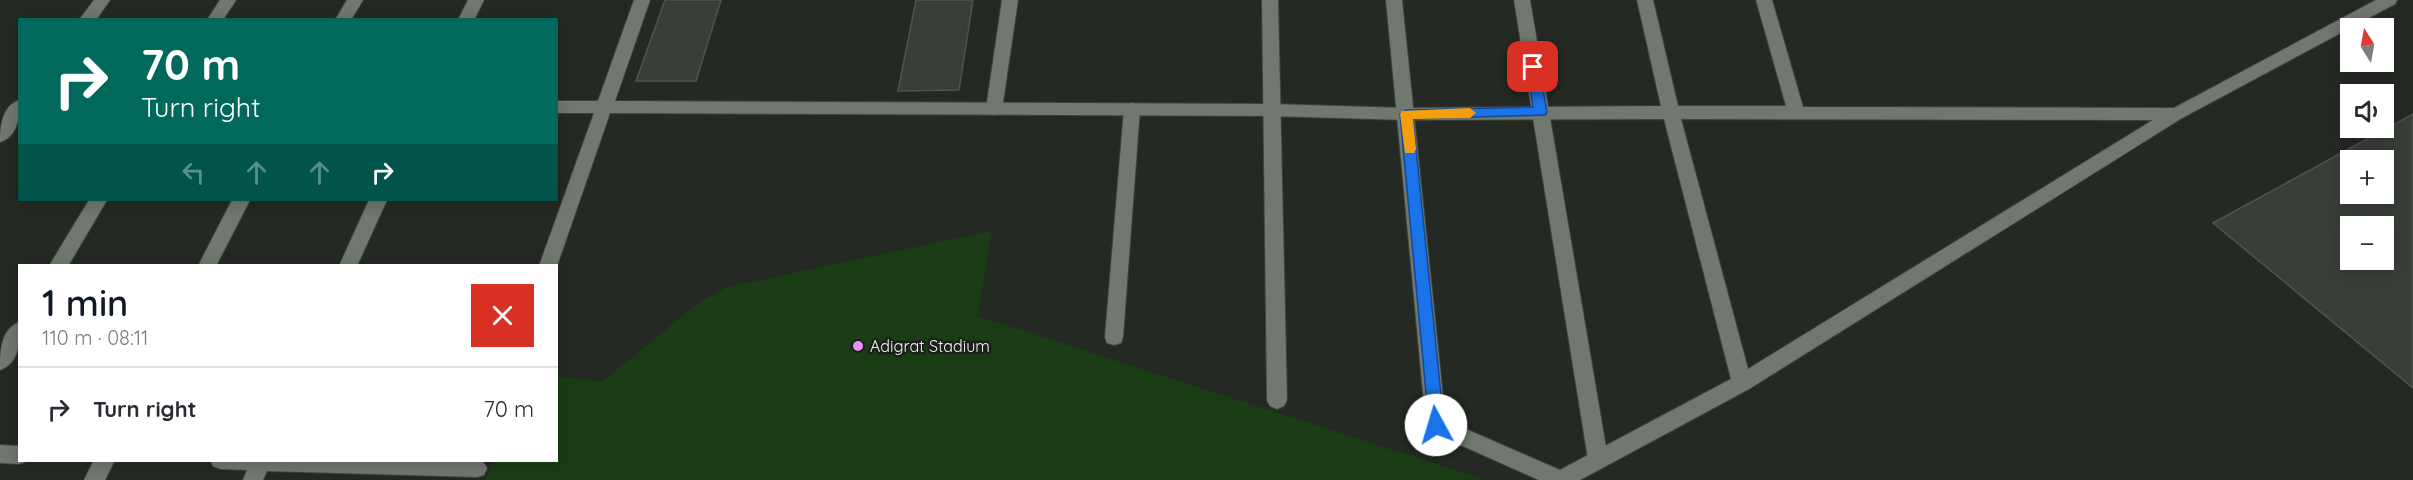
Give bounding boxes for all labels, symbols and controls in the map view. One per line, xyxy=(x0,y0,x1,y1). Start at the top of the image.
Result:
north arrow xyxy=(2340,18,2394,72)
map controls xyxy=(2340,18,2394,270)
text: 70 m xyxy=(141,38,240,91)
pin xyxy=(1507,41,1558,92)
icon: right xyxy=(42,42,120,120)
icon: arrive xyxy=(1516,50,1549,83)
button: sound xyxy=(2340,84,2394,138)
text: Turn right xyxy=(141,90,260,124)
button: + xyxy=(2340,150,2394,204)
icon: left xyxy=(177,156,210,189)
icon: ahead xyxy=(240,156,273,189)
icon: ahead xyxy=(303,156,336,189)
icon: right xyxy=(366,156,399,189)
button: − xyxy=(2340,216,2394,270)
text: 1 min xyxy=(42,280,128,325)
button: close xyxy=(471,284,534,347)
text: 110 m · 08:11 xyxy=(42,325,148,350)
place label: Adigrat Stadium xyxy=(870,336,990,356)
marker: Adigrat Stadium xyxy=(851,339,865,353)
icon: right xyxy=(42,393,75,426)
position arrow xyxy=(1404,393,1468,457)
text: Turn right xyxy=(93,395,197,423)
text: 70 m xyxy=(484,395,534,423)

